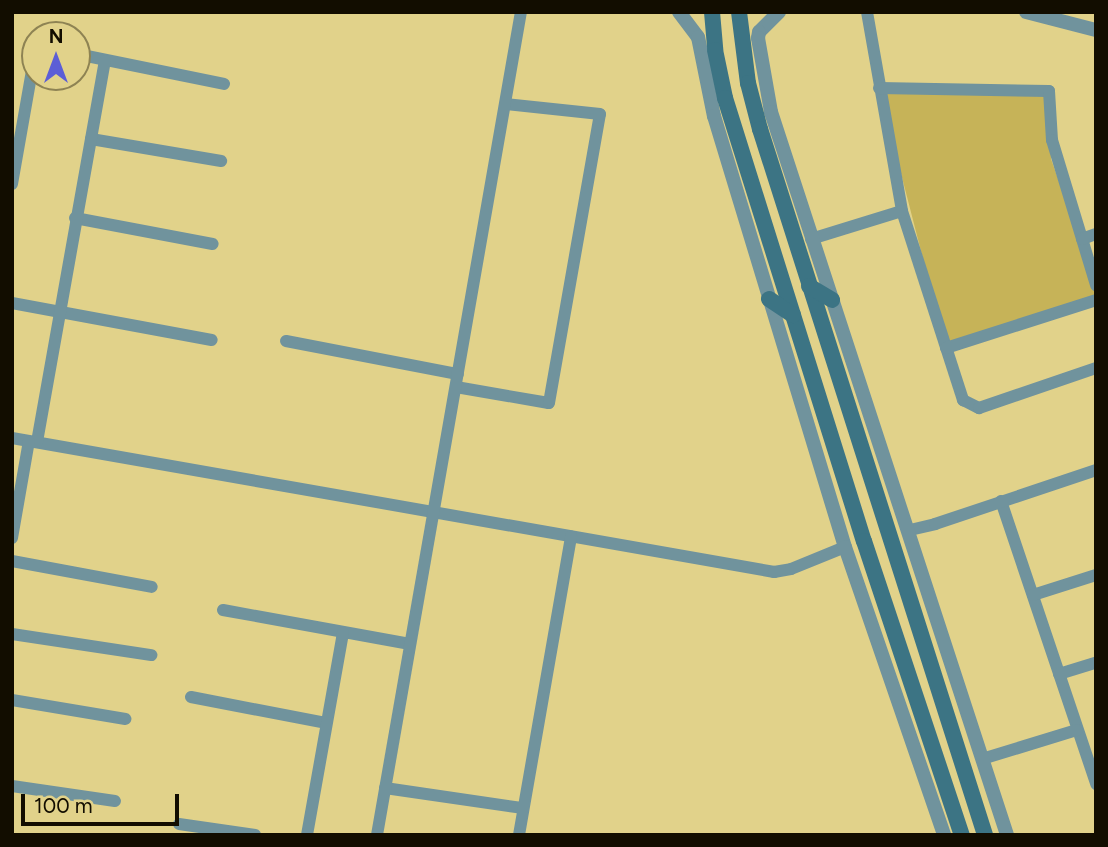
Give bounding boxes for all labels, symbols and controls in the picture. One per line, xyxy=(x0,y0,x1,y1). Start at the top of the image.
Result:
north arrow xyxy=(21,21,91,91)
text: N xyxy=(49,25,63,48)
scale bar xyxy=(24,780,182,824)
text: 100 m xyxy=(34,793,93,818)

